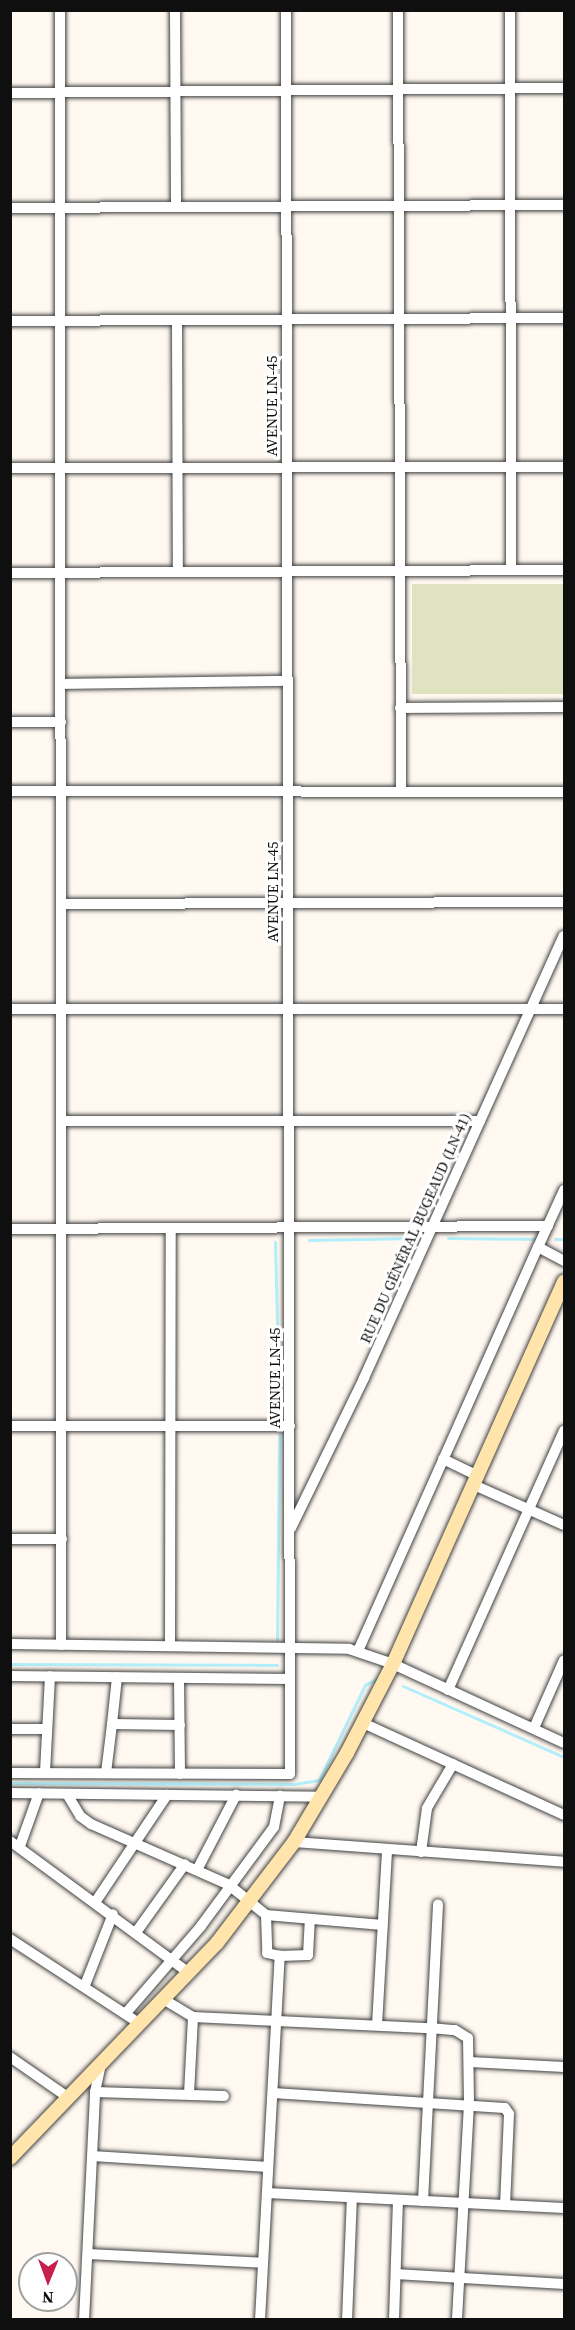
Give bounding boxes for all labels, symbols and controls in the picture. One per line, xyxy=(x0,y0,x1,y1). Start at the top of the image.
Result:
street label: AVENUE LN-45 xyxy=(263,356,281,456)
street label: AVENUE LN-45 xyxy=(264,842,282,942)
street label: RUE DU GÉNÉRAL BUGEAUD (LN-41) xyxy=(356,1110,474,1346)
street label: AVENUE LN-45 xyxy=(266,1328,284,1428)
north arrow xyxy=(18,2252,78,2312)
text: N xyxy=(42,2287,54,2309)

